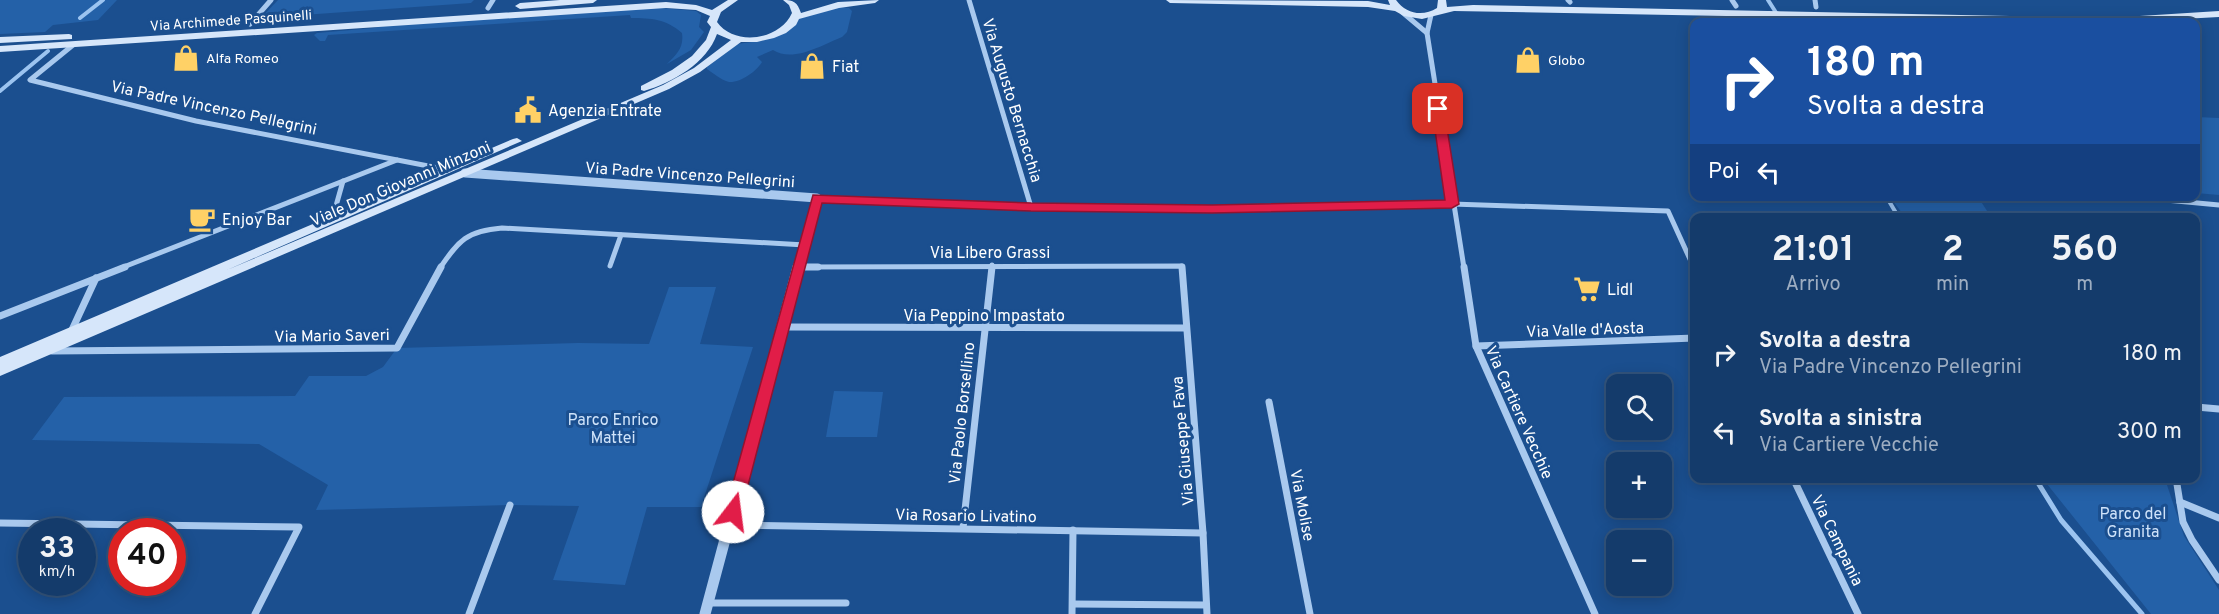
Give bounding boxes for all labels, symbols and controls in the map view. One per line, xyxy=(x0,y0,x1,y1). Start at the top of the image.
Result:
street label: Via Archimede Pasquinelli xyxy=(149,7,313,36)
street label: Via Augusto Bernacchia xyxy=(977,16,1046,185)
text: 180 m xyxy=(1807,38,1924,91)
icon: right xyxy=(1708,42,1786,120)
shop icon: Alfa Romeo xyxy=(171,43,201,73)
shop icon: Globo xyxy=(1513,45,1543,75)
place label: Alfa Romeo xyxy=(206,51,279,68)
shop icon: Fiat xyxy=(797,51,827,81)
place label: Globo xyxy=(1548,53,1585,70)
place label: Fiat xyxy=(832,58,859,78)
street label: Via Padre Vincenzo Pellegrini xyxy=(109,77,319,141)
pin xyxy=(1412,83,1463,134)
text: Svolta a destra xyxy=(1807,90,1985,124)
icon: arrive xyxy=(1421,92,1454,125)
public building icon: Agenzia Entrate xyxy=(513,95,543,125)
place label: Agenzia Entrate xyxy=(548,102,662,122)
street label: Viale Don Giovanni Minzoni xyxy=(308,138,494,232)
icon: left xyxy=(1752,156,1785,189)
street label: Via Padre Vincenzo Pellegrini xyxy=(584,159,795,193)
text: Poi xyxy=(1708,159,1740,186)
cafe icon: Enjoy Bar xyxy=(187,204,217,234)
place label: Enjoy Bar xyxy=(222,211,292,231)
text: 21:01 xyxy=(1771,228,1855,274)
text: 2 xyxy=(1942,228,1964,274)
text: 560 xyxy=(2051,228,2119,274)
street label: Via Libero Grassi xyxy=(930,244,1050,264)
text: Arrivo xyxy=(1785,272,1841,298)
text: min xyxy=(1936,272,1969,298)
text: m xyxy=(2076,272,2093,298)
supermarket icon: Lidl xyxy=(1572,274,1602,304)
place label: Lidl xyxy=(1607,281,1633,301)
street label: Via Peppino Impastato xyxy=(903,307,1065,327)
street label: Via Valle d'Aosta xyxy=(1526,319,1644,343)
street label: Via Mario Saveri xyxy=(274,326,390,348)
text: Svolta a destra xyxy=(1759,328,1911,355)
icon: right xyxy=(1708,338,1741,371)
street label: Via Paolo Borsellino xyxy=(946,341,980,485)
text: 180 m xyxy=(2123,341,2182,368)
street label: Via Cartiere Vecchie xyxy=(1480,343,1557,483)
text: Via Padre Vincenzo Pellegrini xyxy=(1759,355,2022,381)
map controls xyxy=(1606,374,1672,596)
button: search xyxy=(1606,374,1672,440)
street label: Via Giuseppe Fava xyxy=(1168,375,1200,506)
text: Svolta a sinistra xyxy=(1759,406,1922,433)
park label: Parco Enrico Mattei xyxy=(567,411,659,449)
icon: left xyxy=(1708,416,1741,449)
text: 300 m xyxy=(2117,419,2182,446)
text: Via Cartiere Vecchie xyxy=(1759,433,1939,459)
button: + xyxy=(1606,452,1672,518)
street label: Via Molise xyxy=(1284,468,1318,543)
position arrow xyxy=(701,480,765,544)
street label: Via Campania xyxy=(1806,492,1867,590)
park label: Parco del Granita xyxy=(2100,505,2166,543)
street label: Via Rosario Livatino xyxy=(895,506,1037,528)
speed limit sign: 40 xyxy=(108,518,186,596)
button: − xyxy=(1606,530,1672,596)
text: 33 xyxy=(39,531,75,568)
text: km/h xyxy=(39,563,75,582)

